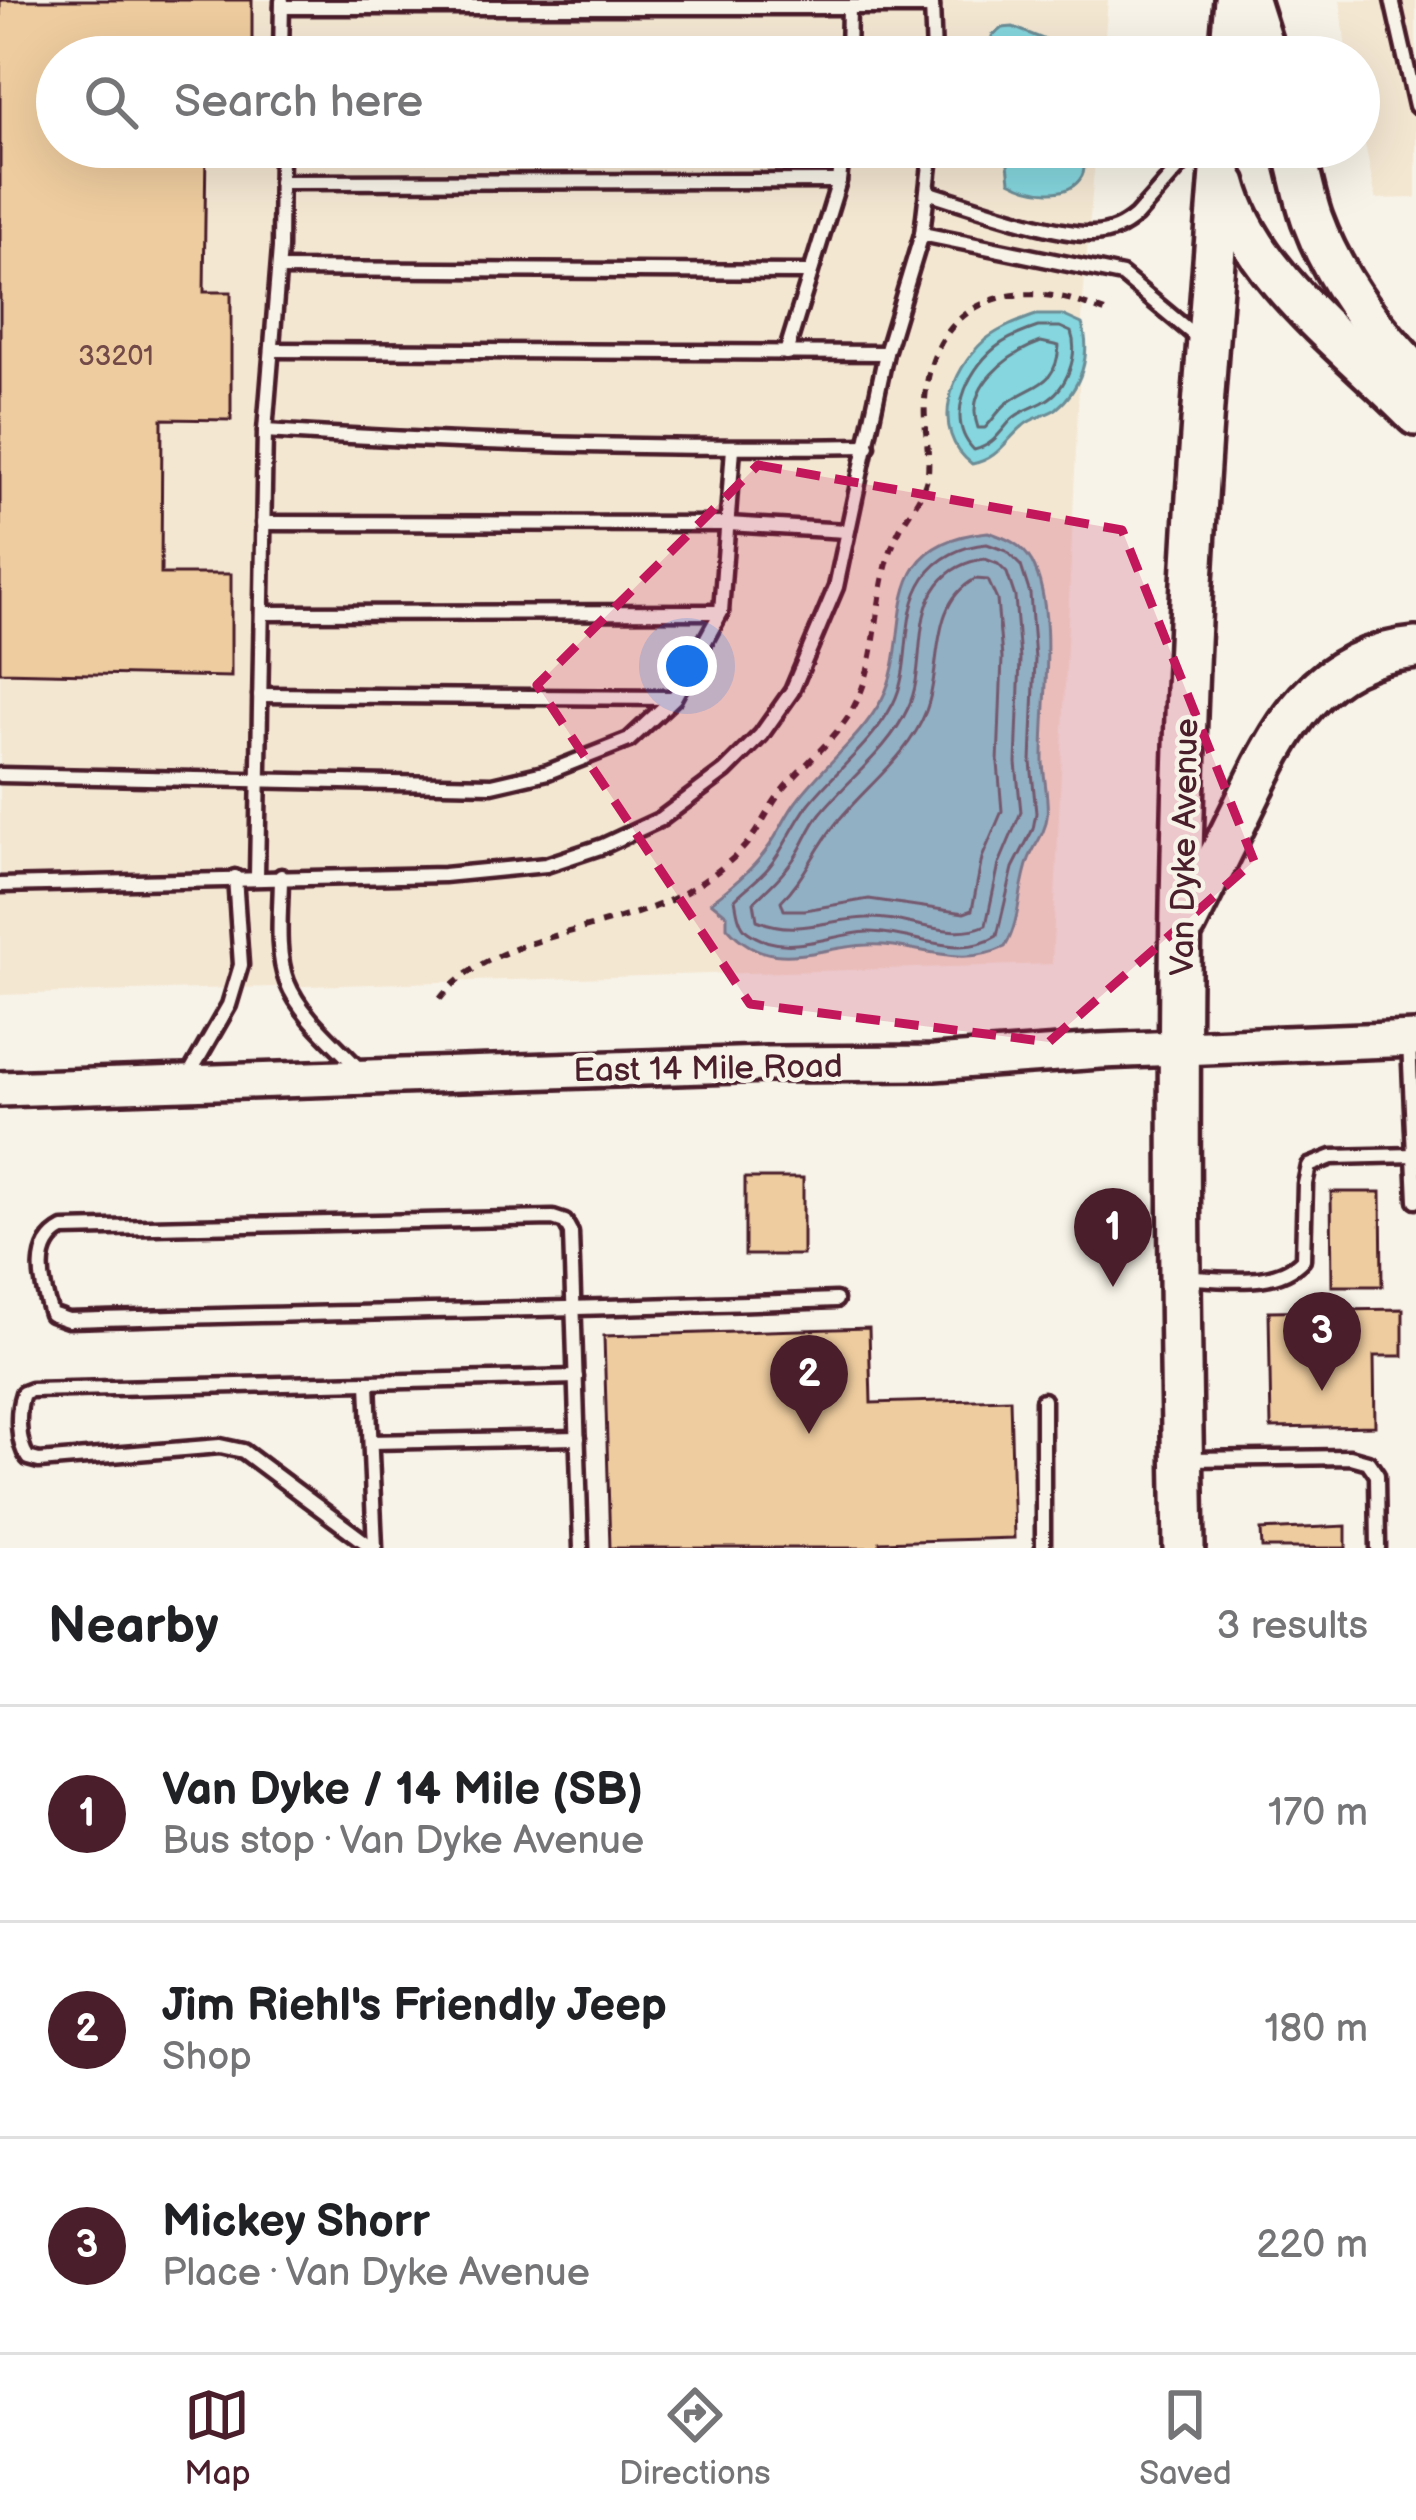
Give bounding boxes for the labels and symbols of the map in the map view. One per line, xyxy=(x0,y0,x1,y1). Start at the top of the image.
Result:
house number: 33201 xyxy=(78,341,154,373)
your location xyxy=(657,636,717,696)
street label: Van Dyke Avenue xyxy=(1163,718,1207,976)
street label: East 14 Mile Road xyxy=(573,1047,843,1091)
pin: 1 xyxy=(1074,1188,1152,1287)
pin: 3 xyxy=(1283,1292,1361,1391)
pin: 2 xyxy=(770,1335,848,1434)

